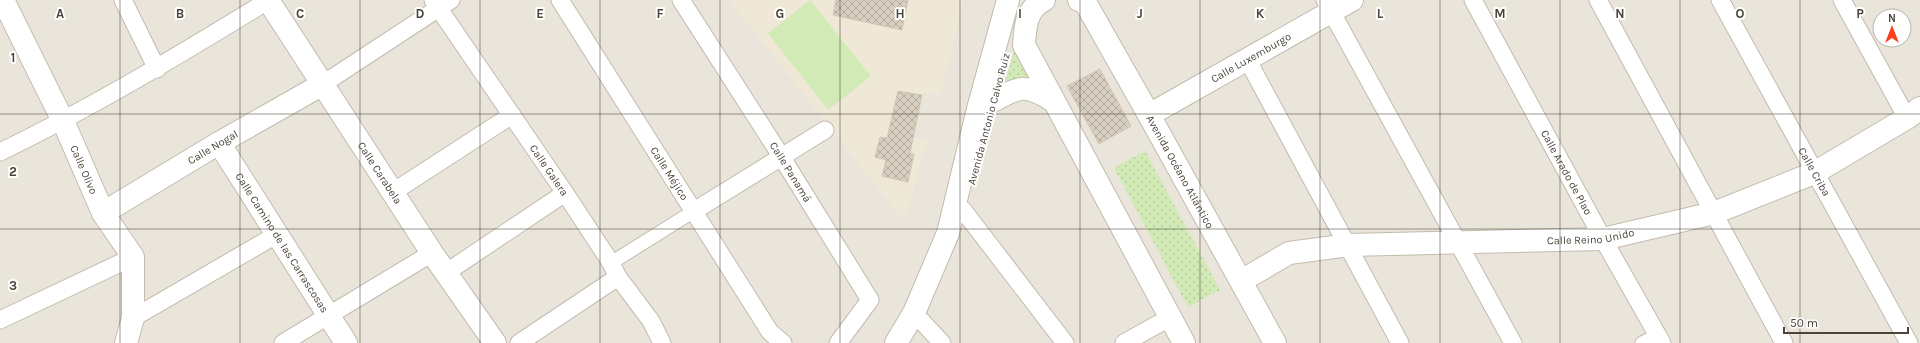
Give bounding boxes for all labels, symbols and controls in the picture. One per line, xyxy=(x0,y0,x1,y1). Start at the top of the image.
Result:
text: A xyxy=(56,6,64,21)
text: B xyxy=(176,6,184,21)
text: C xyxy=(296,6,304,21)
text: D xyxy=(416,6,425,21)
text: E xyxy=(536,6,544,21)
text: F xyxy=(656,6,664,21)
text: G xyxy=(776,6,784,21)
text: H xyxy=(895,6,905,21)
text: I xyxy=(1018,6,1022,21)
text: J xyxy=(1137,6,1143,21)
text: K xyxy=(1256,6,1265,21)
text: L xyxy=(1377,6,1384,21)
text: M xyxy=(1494,6,1506,21)
text: N xyxy=(1615,6,1625,21)
text: O xyxy=(1736,6,1745,21)
text: P xyxy=(1856,6,1864,21)
north arrow xyxy=(1872,8,1912,48)
text: N xyxy=(1888,12,1896,25)
street label: Calle Luxemburgo xyxy=(1208,30,1293,85)
text: 1 xyxy=(11,50,15,65)
street label: Avenida Antonio Calvo Ruiz xyxy=(965,52,1013,186)
street label: Avenida Océano Atlántico xyxy=(1144,113,1217,231)
street label: Calle Nogal xyxy=(185,127,240,167)
street label: Calle Arado de Plao xyxy=(1538,127,1595,217)
street label: Calle Carabela xyxy=(355,139,405,206)
street label: Calle Panamá xyxy=(767,139,814,204)
street label: Calle Galera xyxy=(527,142,571,198)
street label: Calle Olivo xyxy=(68,143,100,196)
street label: Calle Méjico xyxy=(648,144,691,202)
street label: Calle Criba xyxy=(1796,145,1833,198)
text: 2 xyxy=(9,164,17,179)
street label: Calle Camino de las Carrascosas xyxy=(233,170,332,315)
street label: Calle Reino Unido xyxy=(1547,225,1635,247)
text: 3 xyxy=(9,278,17,293)
scale bar xyxy=(1784,309,1908,335)
text: 50 m xyxy=(1790,316,1818,330)

